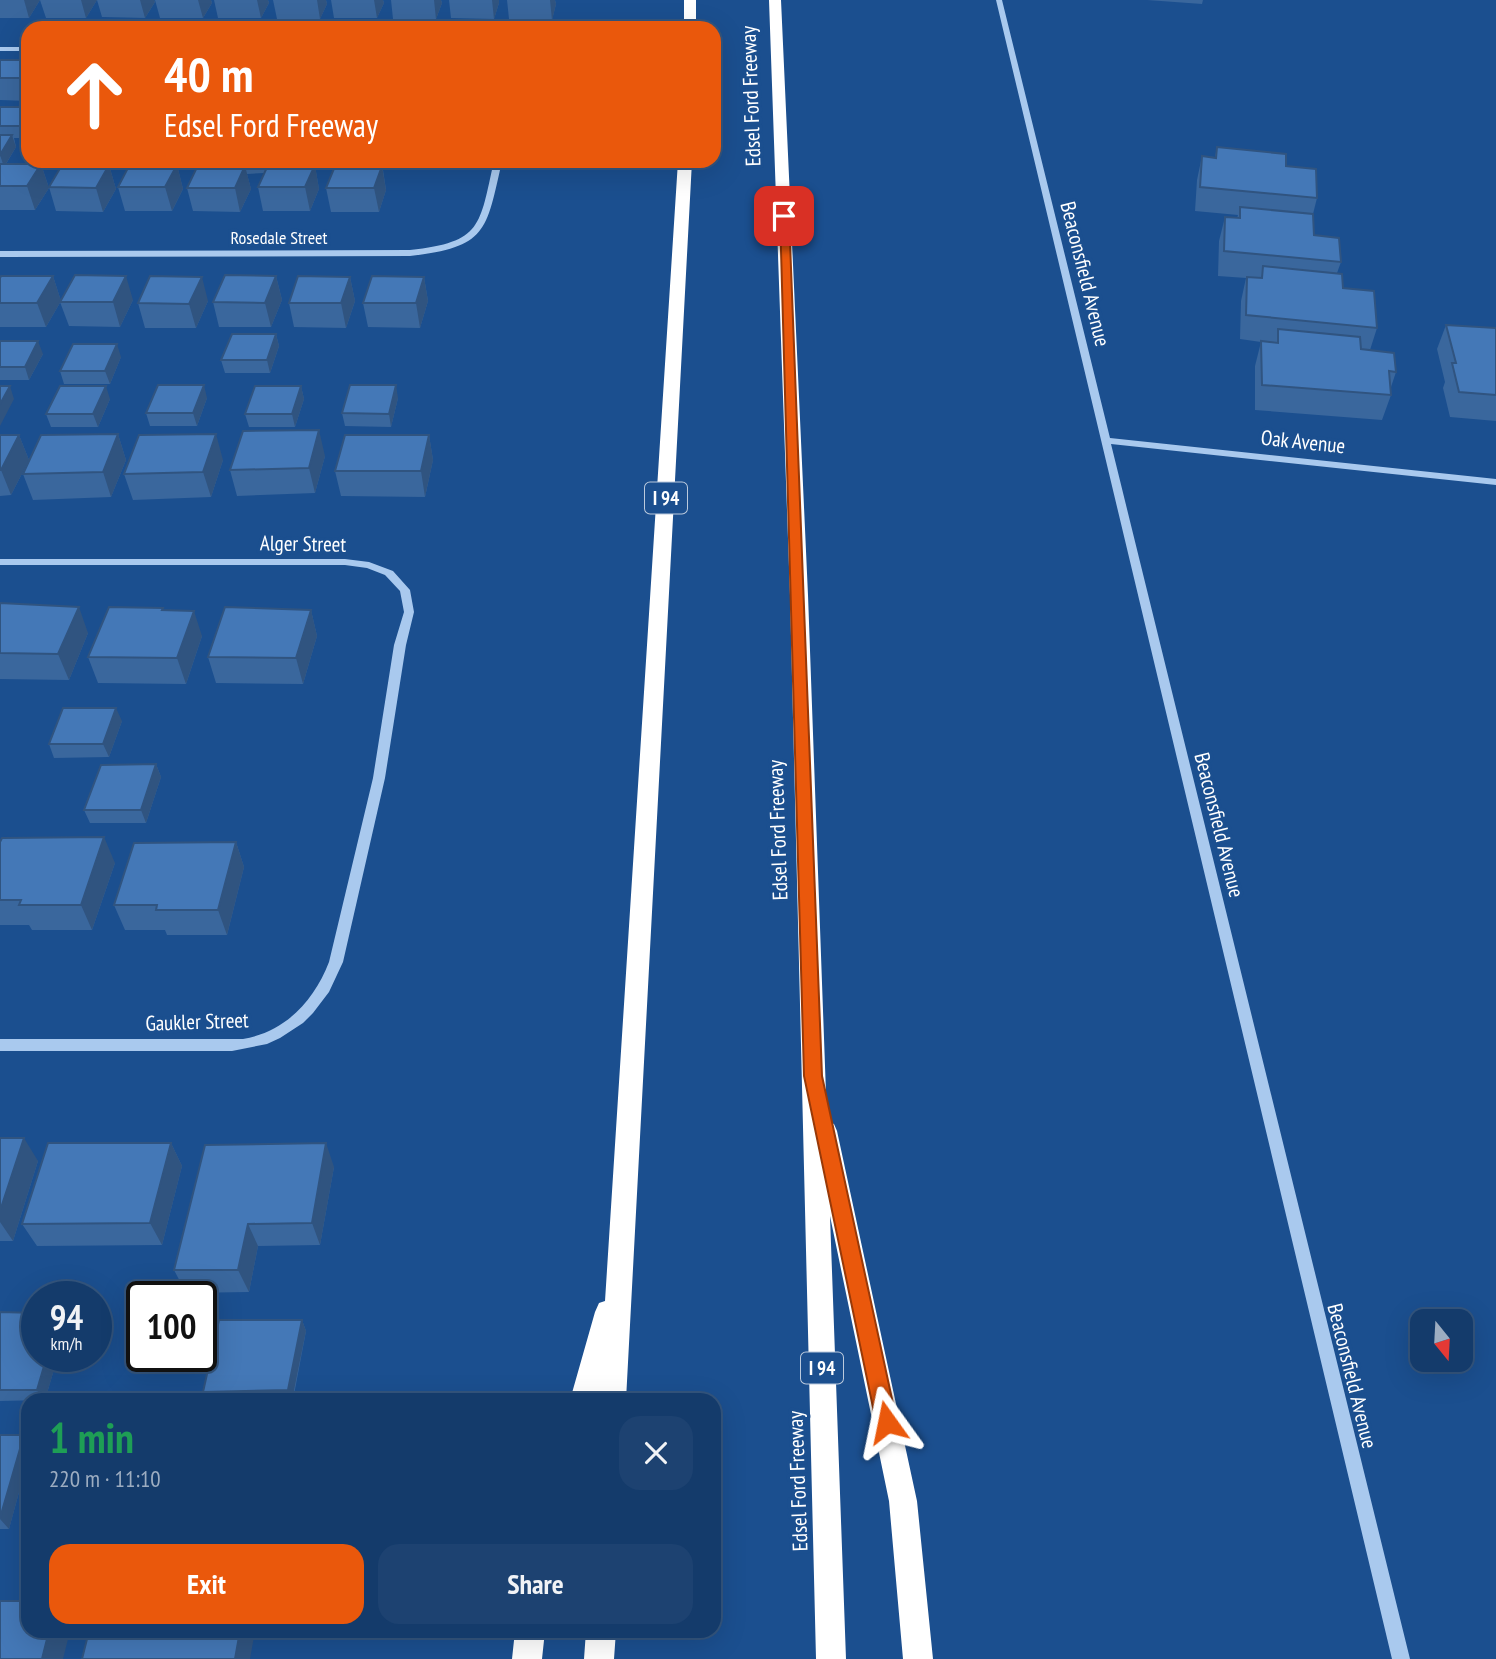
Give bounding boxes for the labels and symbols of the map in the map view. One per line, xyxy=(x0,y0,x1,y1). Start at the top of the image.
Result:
street label: Edsel Ford Freeway xyxy=(735,25,766,167)
pin xyxy=(754,186,814,246)
street label: Beaconsfield Avenue xyxy=(1054,199,1117,349)
street label: Rosedale Street xyxy=(231,226,328,249)
street label: Oak Avenue xyxy=(1260,424,1347,459)
road number: I 94 xyxy=(645,482,687,513)
street label: Alger Street xyxy=(260,529,347,558)
street label: Beaconsfield Avenue xyxy=(1188,750,1251,900)
street label: Edsel Ford Freeway xyxy=(762,759,793,901)
street label: Gaukler Street xyxy=(145,1006,249,1037)
speed limit sign: 100 xyxy=(126,1281,217,1372)
street label: Beaconsfield Avenue xyxy=(1321,1301,1384,1451)
north arrow xyxy=(1410,1309,1474,1372)
road number: I 94 xyxy=(801,1352,843,1384)
position arrow xyxy=(850,1385,924,1459)
street label: Edsel Ford Freeway xyxy=(782,1410,813,1552)

